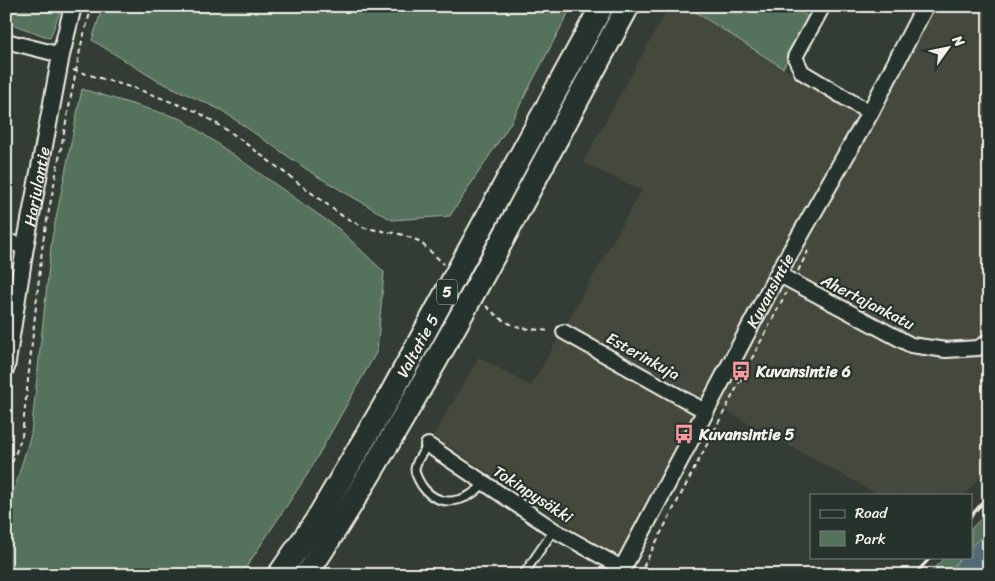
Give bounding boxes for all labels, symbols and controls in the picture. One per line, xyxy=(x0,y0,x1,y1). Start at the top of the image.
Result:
north arrow xyxy=(922,22,972,72)
text: N xyxy=(945,29,972,52)
street label: Harjulantie xyxy=(15,144,58,229)
street label: Kuvansintie xyxy=(737,247,802,333)
street label: Ahertajankatu xyxy=(815,265,920,338)
road number: 5 xyxy=(437,280,457,304)
street label: Valtatie 5 xyxy=(388,308,447,383)
street label: Esterinkuja xyxy=(601,324,685,388)
place label: Kuvansintie 6 xyxy=(755,357,851,386)
bus stop icon: Kuvansintie 6 xyxy=(730,360,752,382)
place label: Kuvansintie 5 xyxy=(698,420,795,449)
bus stop icon: Kuvansintie 5 xyxy=(673,423,695,445)
street label: Tokinpysäkki xyxy=(487,457,579,531)
legend xyxy=(810,494,972,558)
text: Road xyxy=(855,500,888,526)
text: Park xyxy=(855,526,886,552)

